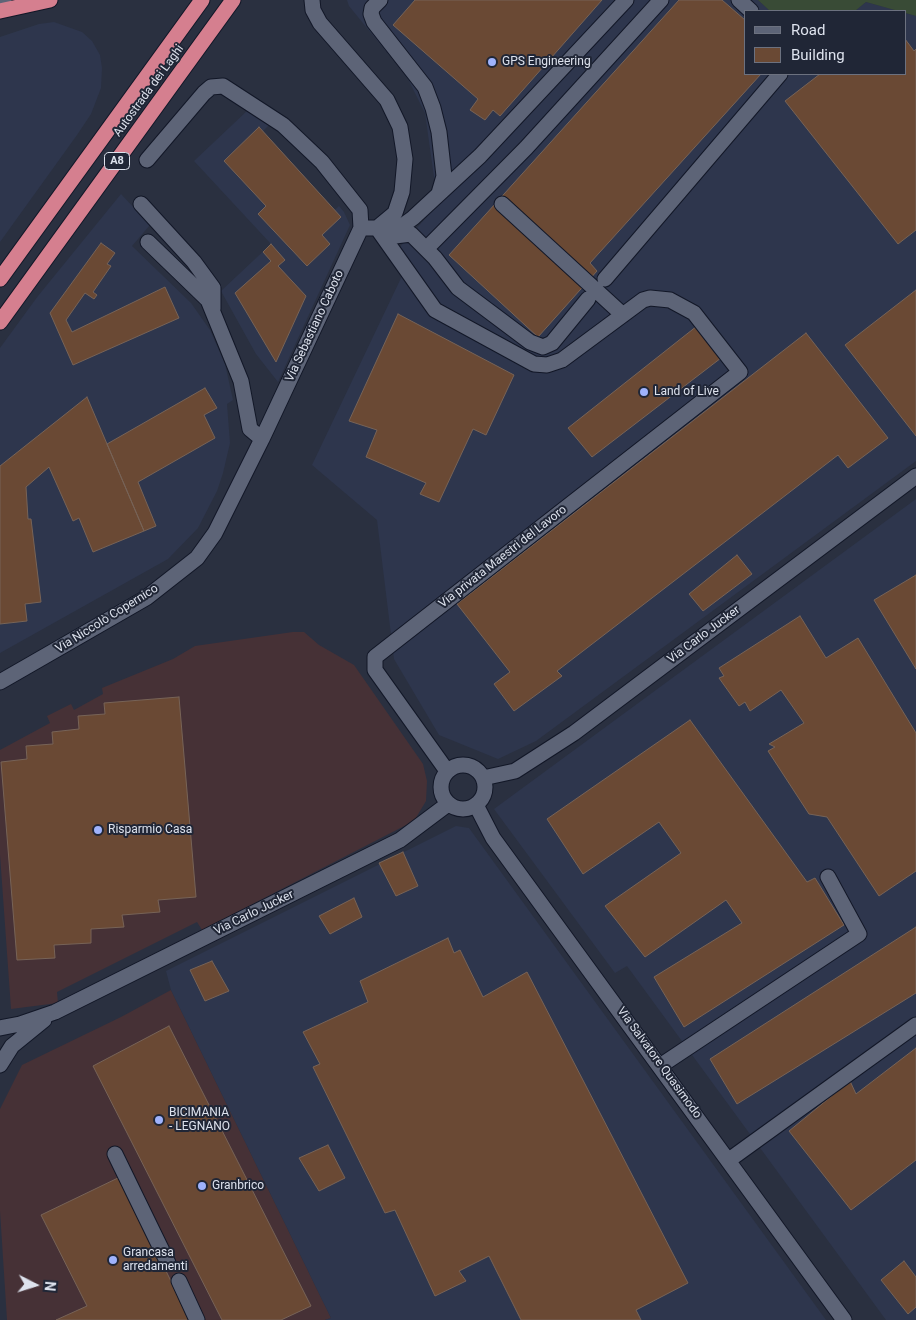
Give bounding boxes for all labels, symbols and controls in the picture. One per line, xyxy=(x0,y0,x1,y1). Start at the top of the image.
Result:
legend xyxy=(744,10,906,75)
text: Road xyxy=(791,21,825,39)
street label: Autostrada dei Laghi xyxy=(111,42,187,140)
text: Building xyxy=(791,46,845,64)
place label: GPS Engineering xyxy=(502,55,591,69)
marker: GPS Engineering xyxy=(486,56,498,68)
road number: A8 xyxy=(104,153,130,170)
street label: Via Sebastiano Caboto xyxy=(283,268,347,384)
place label: Land of Live xyxy=(654,385,719,399)
marker: Land of Live xyxy=(638,386,650,398)
street label: Via privata Maestri del Lavoro xyxy=(436,503,570,611)
street label: Via Niccolò Copernico xyxy=(53,582,161,656)
street label: Via Carlo Jucker xyxy=(665,603,743,667)
place label: Risparmio Casa xyxy=(108,823,192,837)
marker: Risparmio Casa xyxy=(92,824,104,836)
street label: Via Carlo Jucker xyxy=(212,887,296,939)
street label: Via Salvatore Quasimodo xyxy=(614,1004,704,1122)
place label: BICIMANIA - LEGNANO xyxy=(169,1106,230,1134)
marker: BICIMANIA - LEGNANO xyxy=(153,1114,165,1126)
place label: Granbrico xyxy=(212,1179,264,1193)
marker: Granbrico xyxy=(196,1180,208,1192)
place label: Grancasa arredamenti xyxy=(123,1246,188,1274)
marker: Grancasa arredamenti xyxy=(107,1254,119,1266)
north arrow xyxy=(10,1260,60,1310)
text: N xyxy=(42,1281,58,1292)

